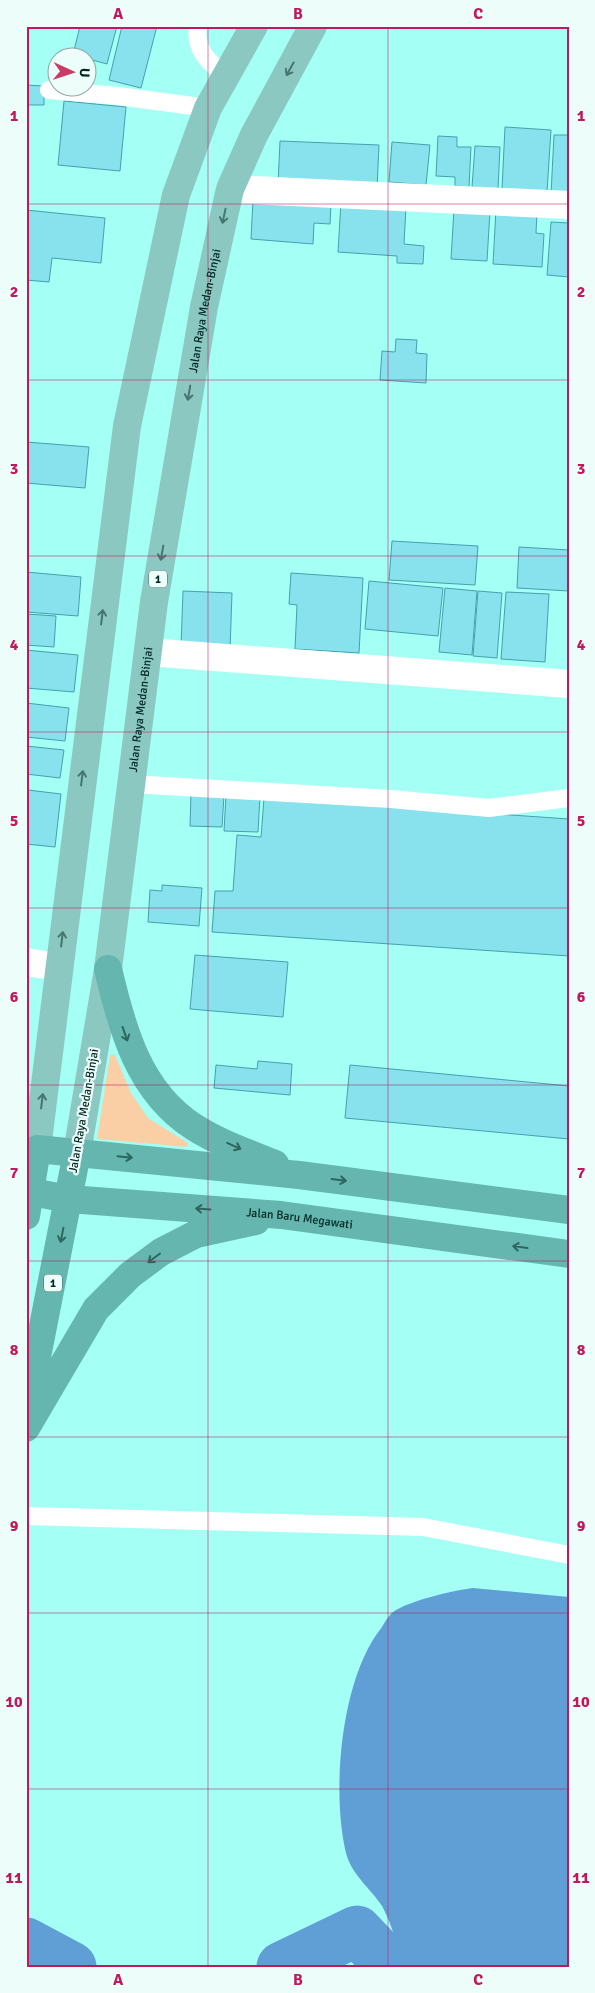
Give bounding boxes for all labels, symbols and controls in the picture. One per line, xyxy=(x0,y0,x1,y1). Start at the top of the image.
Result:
text: A xyxy=(113,4,124,24)
text: B xyxy=(293,4,303,24)
text: C xyxy=(473,4,483,24)
north arrow xyxy=(48,48,98,98)
one-way arrow xyxy=(285,61,294,76)
text: U xyxy=(76,67,93,78)
text: 1 xyxy=(10,106,19,126)
text: 1 xyxy=(577,106,586,126)
one-way arrow xyxy=(219,208,228,224)
street label: Jalan Raya Medan-Binjai xyxy=(185,247,224,374)
text: 2 xyxy=(10,282,18,302)
text: 2 xyxy=(577,282,585,302)
one-way arrow xyxy=(184,385,194,401)
text: 3 xyxy=(10,459,18,479)
text: 3 xyxy=(577,459,585,479)
one-way arrow xyxy=(157,545,167,561)
road number: 1 xyxy=(149,570,167,588)
one-way arrow xyxy=(97,609,107,625)
text: 4 xyxy=(10,635,19,655)
text: 4 xyxy=(577,635,586,655)
street label: Jalan Raya Medan-Binjai xyxy=(125,646,156,773)
one-way arrow xyxy=(77,770,87,786)
text: 5 xyxy=(10,811,18,831)
text: 5 xyxy=(577,811,585,831)
one-way arrow xyxy=(57,932,67,948)
text: 6 xyxy=(10,987,19,1007)
text: 6 xyxy=(577,987,586,1007)
one-way arrow xyxy=(121,1025,130,1041)
street label: Jalan Raya Medan-Binjai xyxy=(66,1048,102,1174)
one-way arrow xyxy=(37,1093,47,1109)
one-way arrow xyxy=(226,1142,241,1152)
one-way arrow xyxy=(117,1153,133,1162)
text: 7 xyxy=(10,1163,19,1183)
text: 7 xyxy=(577,1163,586,1183)
one-way arrow xyxy=(331,1175,347,1185)
one-way arrow xyxy=(195,1204,211,1213)
street label: Jalan Baru Megawati xyxy=(246,1205,354,1232)
one-way arrow xyxy=(57,1227,66,1243)
one-way arrow xyxy=(513,1242,529,1252)
one-way arrow xyxy=(147,1253,161,1263)
road number: 1 xyxy=(44,1275,62,1292)
text: 8 xyxy=(10,1340,19,1360)
text: 8 xyxy=(577,1340,586,1360)
text: 9 xyxy=(10,1516,19,1536)
text: 9 xyxy=(577,1516,586,1536)
text: 10 xyxy=(5,1692,23,1712)
text: 10 xyxy=(572,1692,590,1712)
text: 11 xyxy=(5,1868,23,1888)
text: 11 xyxy=(572,1868,590,1888)
text: A xyxy=(113,1970,124,1990)
text: B xyxy=(293,1970,303,1990)
text: C xyxy=(473,1970,483,1990)

